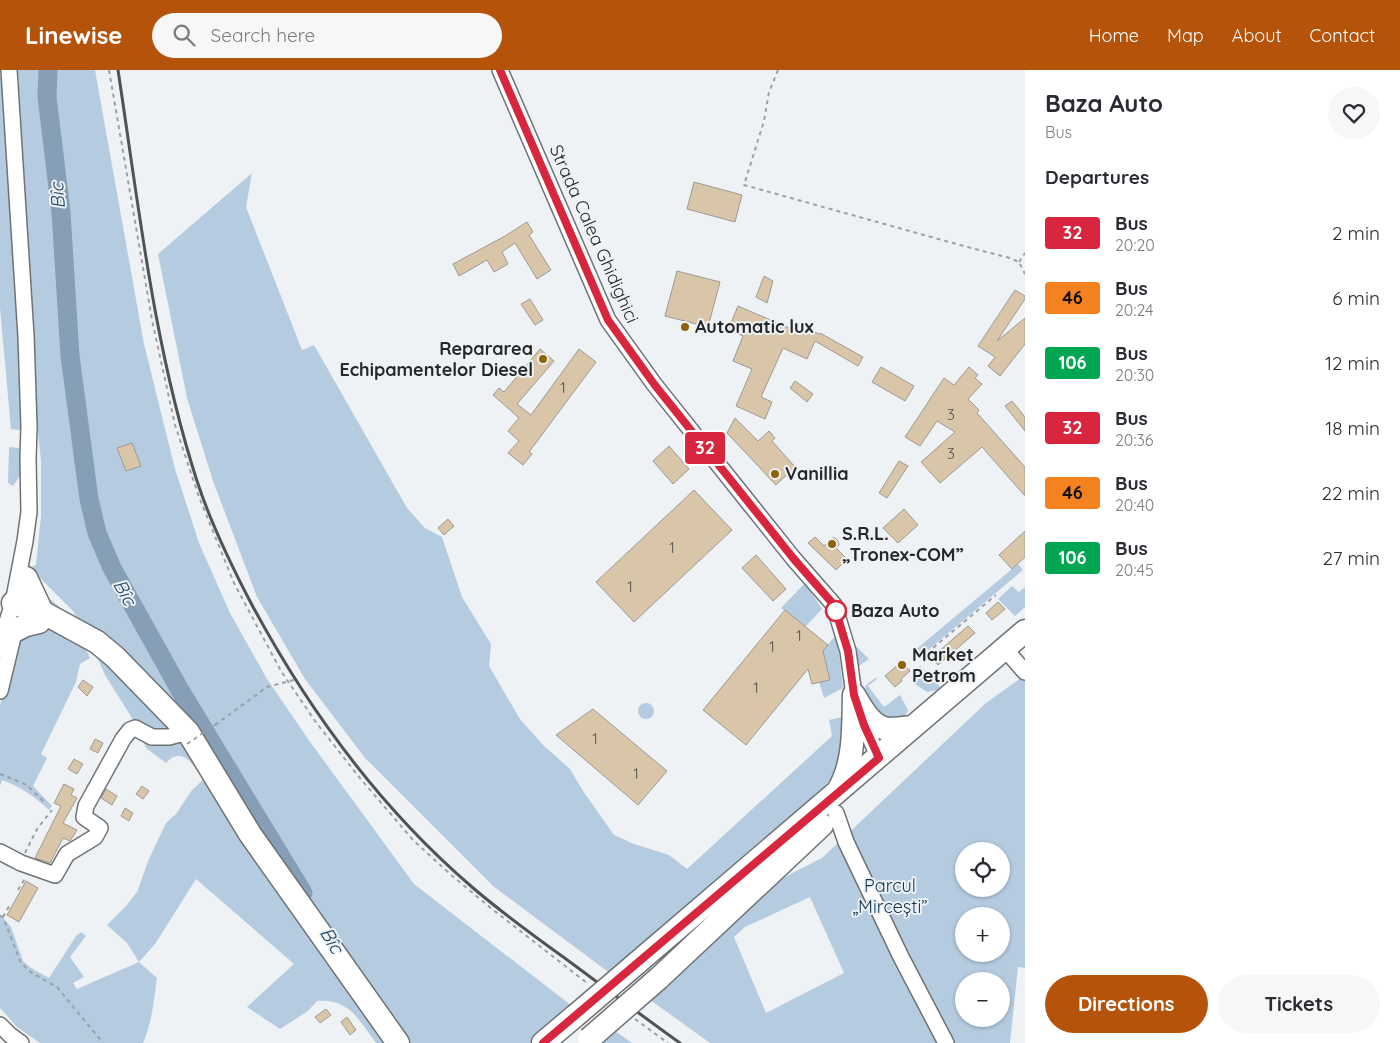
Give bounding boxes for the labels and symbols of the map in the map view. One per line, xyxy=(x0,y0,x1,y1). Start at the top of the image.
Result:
street label: Strada Calea Ghidighici xyxy=(545,141,644,327)
water label: Bîc xyxy=(44,180,70,210)
place label: Automatic lux xyxy=(695,315,814,338)
marker: Automatic lux xyxy=(679,321,691,333)
place label: Repararea Echipamentelor Diesel xyxy=(340,337,533,381)
marker: Repararea Echipamentelor Diesel xyxy=(537,353,549,365)
house number: 1 xyxy=(560,378,566,397)
house number: 3 xyxy=(947,405,955,424)
line badge: 32 xyxy=(682,432,728,464)
house number: 3 xyxy=(947,444,955,463)
place label: Vanillia xyxy=(785,462,849,485)
marker: Vanillia xyxy=(769,468,781,480)
place label: S.R.L. „Tronex-COM” xyxy=(842,522,964,566)
house number: 1 xyxy=(669,538,675,557)
marker: S.R.L. „Tronex-COM” xyxy=(826,538,838,550)
water label: Bîc xyxy=(108,575,143,611)
house number: 1 xyxy=(627,577,633,596)
place label: Baza Auto xyxy=(851,599,940,622)
marker: Baza Auto xyxy=(825,600,847,622)
house number: 1 xyxy=(796,626,802,645)
house number: 1 xyxy=(769,637,775,656)
place label: Market Petrom xyxy=(912,643,976,687)
marker: Market Petrom xyxy=(896,659,908,671)
house number: 1 xyxy=(753,678,759,697)
house number: 1 xyxy=(592,729,598,748)
house number: 1 xyxy=(633,764,639,783)
park label: Parcul „Mircești” xyxy=(852,874,928,918)
water label: Bîc xyxy=(315,923,350,959)

